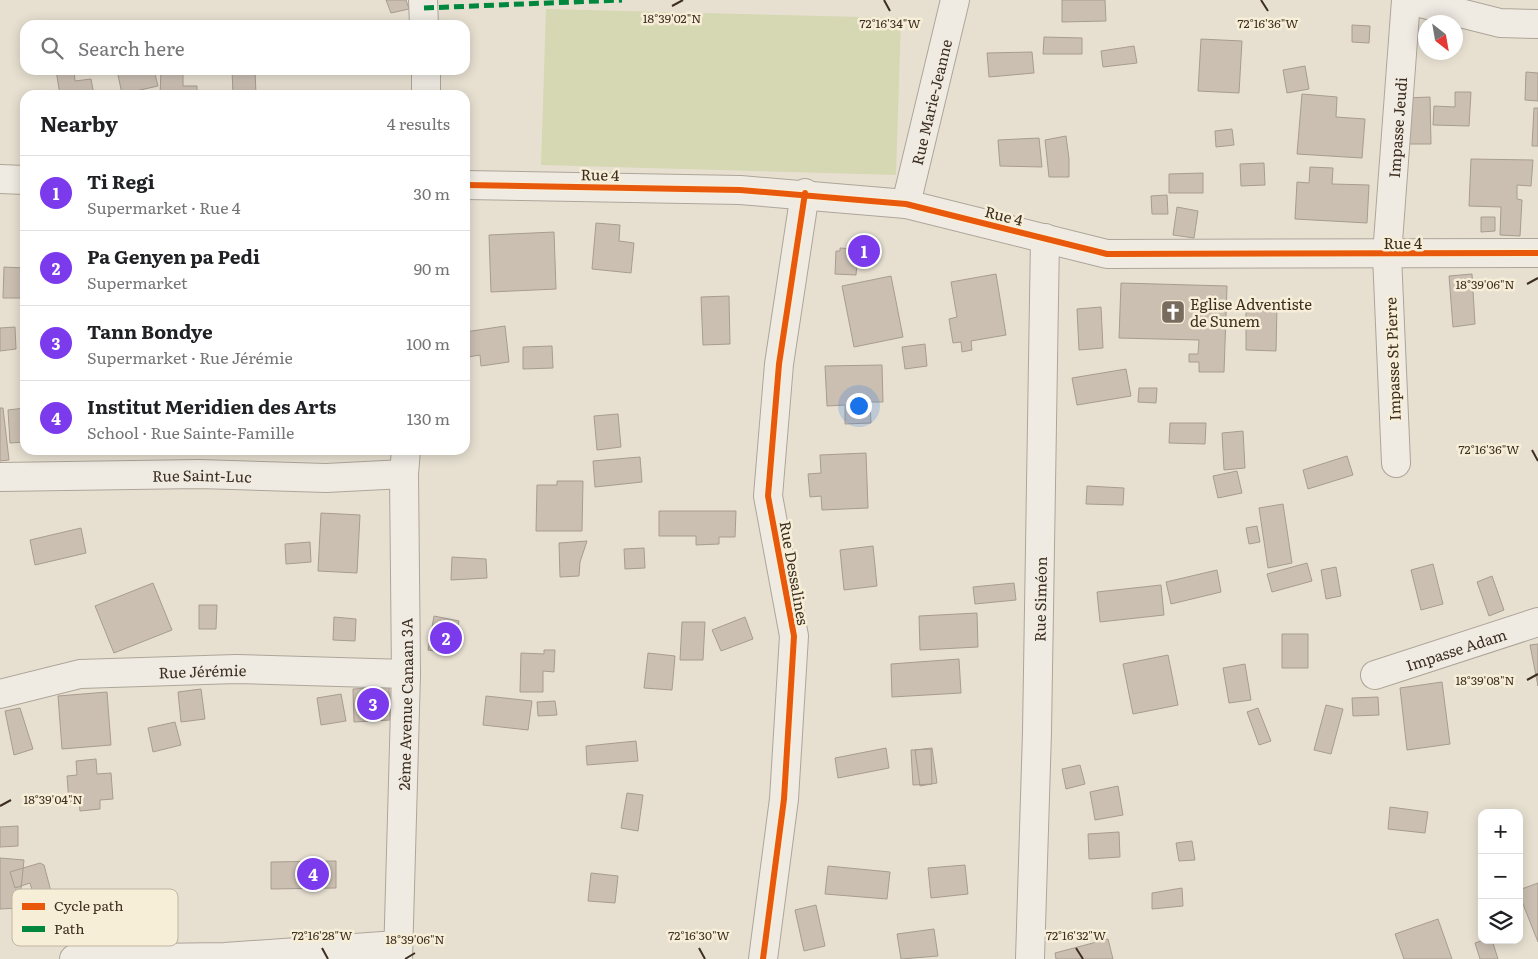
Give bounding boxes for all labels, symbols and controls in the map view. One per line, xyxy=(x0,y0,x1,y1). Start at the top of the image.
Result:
text: 18°39'02"N xyxy=(643,9,701,27)
text: 72°16'34"W xyxy=(859,14,921,32)
text: 72°16'36"W xyxy=(1238,14,1298,32)
north arrow xyxy=(1418,15,1463,60)
search box xyxy=(20,20,470,75)
icon: search xyxy=(38,34,66,62)
text: Search here xyxy=(78,34,185,62)
street label: Rue Marie-Jeanne xyxy=(904,36,957,167)
street label: Impasse Jeudi xyxy=(1381,76,1412,179)
text: Nearby xyxy=(40,107,118,138)
text: 4 results xyxy=(387,111,450,135)
street label: Rue 4 xyxy=(580,162,620,186)
text: Ti Regi xyxy=(87,167,155,195)
text: 1 xyxy=(53,181,59,205)
text: 30 m xyxy=(413,181,450,205)
text: Supermarket · Rue 4 xyxy=(87,195,241,219)
street label: Rue 4 xyxy=(982,199,1026,231)
street label: Rue 4 xyxy=(1384,231,1422,254)
pin: 1 xyxy=(848,232,880,270)
text: Pa Genyen pa Pedi xyxy=(87,242,260,270)
text: 2 xyxy=(52,256,60,280)
text: 90 m xyxy=(414,256,450,280)
text: Supermarket xyxy=(87,270,187,294)
text: 18°39'06"N xyxy=(1455,275,1515,293)
place label: Eglise Adventiste de Sunem xyxy=(1190,292,1312,332)
street label: Impasse St Pierre xyxy=(1378,297,1406,421)
church icon: Eglise Adventiste de Sunem xyxy=(1160,299,1186,325)
text: Tann Bondye xyxy=(87,317,213,345)
text: 3 xyxy=(52,331,60,355)
text: 100 m xyxy=(406,331,450,355)
text: Supermarket · Rue Jérémie xyxy=(87,345,293,369)
text: Institut Meridien des Arts xyxy=(87,392,336,420)
your location xyxy=(846,393,872,419)
text: 4 xyxy=(51,406,61,430)
text: 130 m xyxy=(407,406,450,430)
text: School · Rue Sainte-Famille xyxy=(87,420,294,444)
text: 72°16'36"W xyxy=(1459,440,1519,458)
street label: Rue Saint-Luc xyxy=(152,462,253,487)
street label: Rue Dessalines xyxy=(775,519,816,627)
street label: Rue Siméon xyxy=(1027,556,1051,642)
street label: 2ème Avenue Canaan 3A xyxy=(391,618,418,791)
pin: 2 xyxy=(430,619,462,657)
street label: Impasse Adam xyxy=(1402,621,1510,676)
street label: Rue Jérémie xyxy=(158,657,247,683)
text: 18°39'08"N xyxy=(1455,671,1515,689)
pin: 3 xyxy=(357,685,389,723)
text: 18°39'04"N xyxy=(23,790,83,808)
map controls xyxy=(1478,809,1523,944)
button: + xyxy=(1478,809,1523,854)
button: − xyxy=(1478,854,1523,899)
pin: 4 xyxy=(297,855,329,893)
legend xyxy=(12,889,178,946)
text: Cycle path xyxy=(54,895,123,915)
button: layers xyxy=(1478,899,1523,944)
text: Path xyxy=(54,918,84,938)
text: 72°16'28"W xyxy=(292,926,352,944)
text: 72°16'30"W xyxy=(668,926,730,944)
text: 72°16'32"W xyxy=(1046,926,1106,944)
text: 18°39'06"N xyxy=(385,930,445,948)

